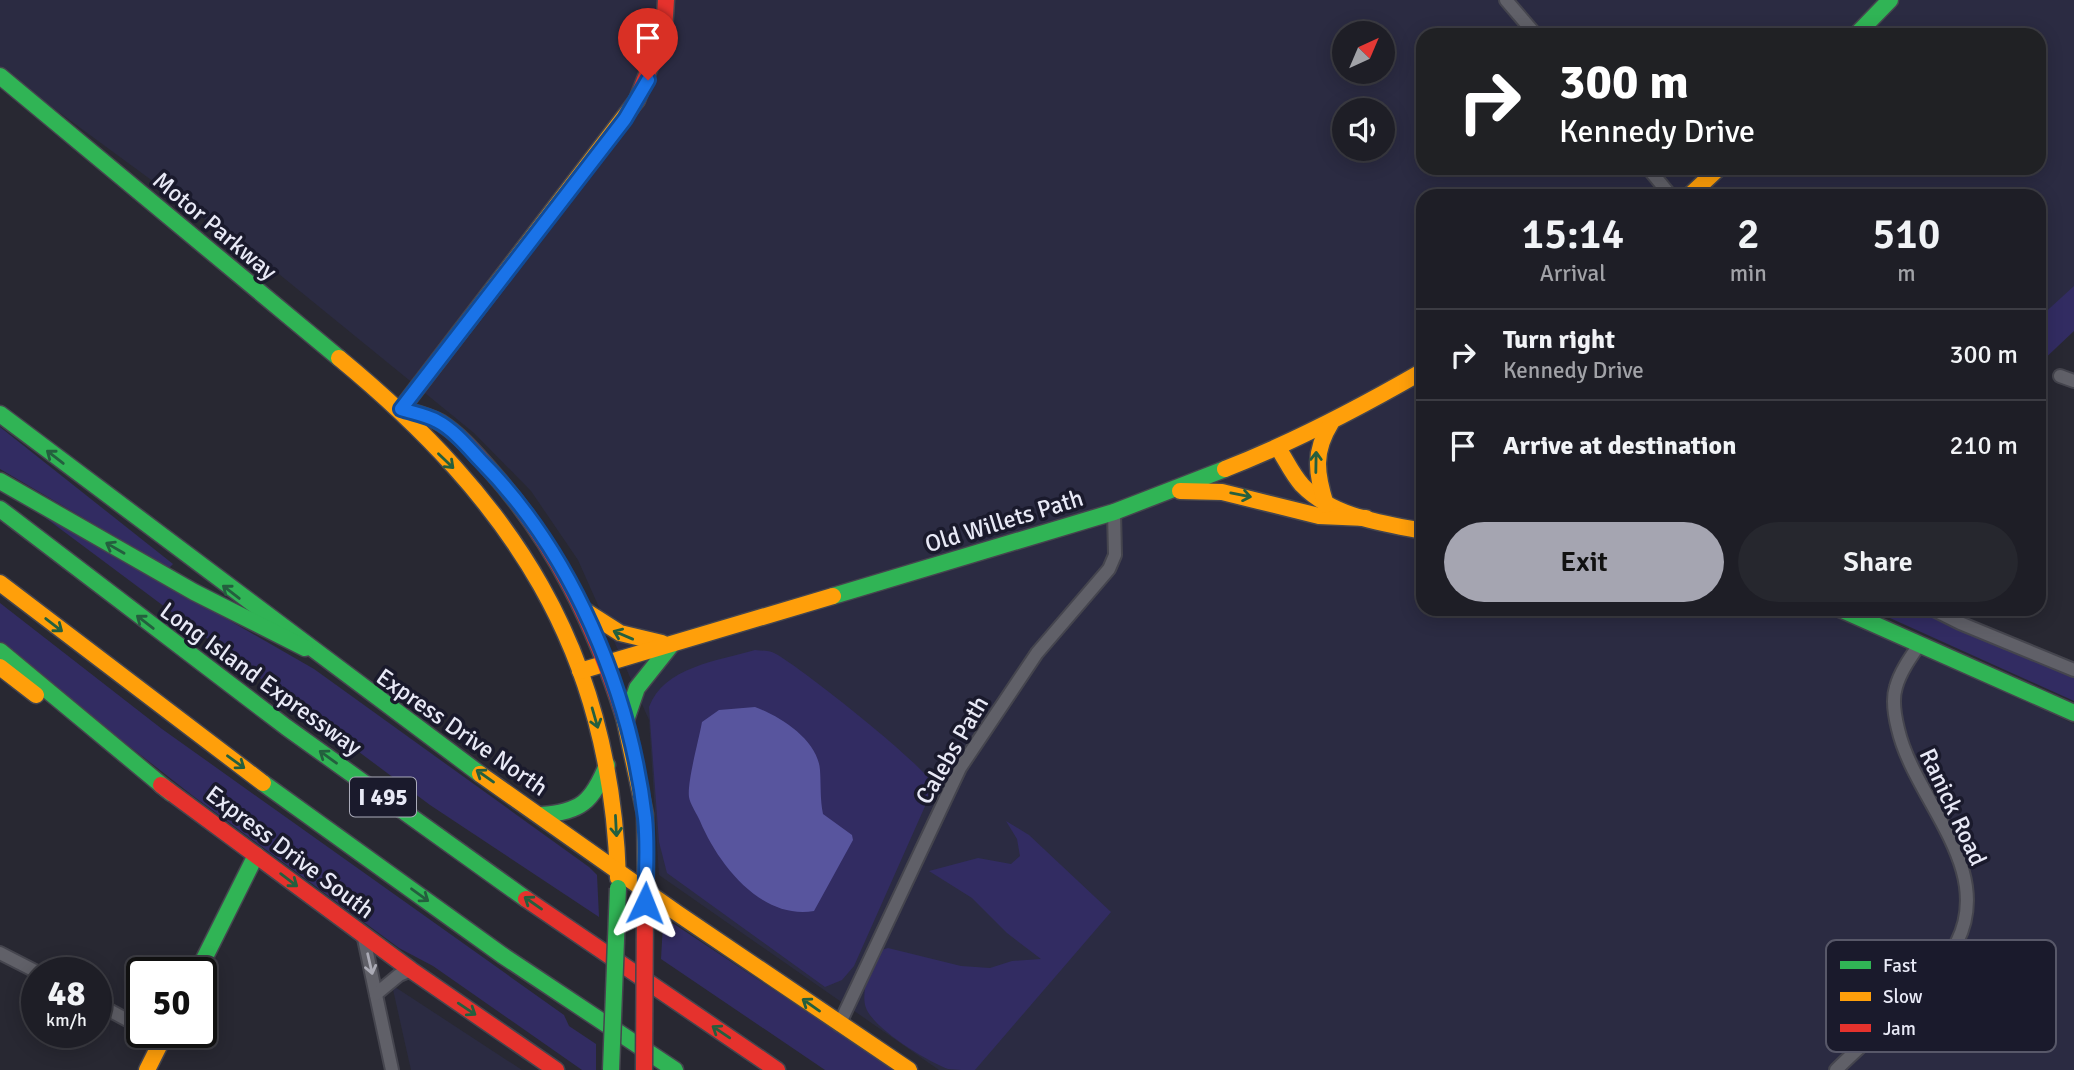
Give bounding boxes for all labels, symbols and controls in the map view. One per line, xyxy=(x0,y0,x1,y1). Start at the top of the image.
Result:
pin xyxy=(618,8,678,80)
icon: arrive xyxy=(629,19,667,57)
north arrow xyxy=(1332,21,1395,84)
map controls xyxy=(1332,21,1395,161)
text: 300 m xyxy=(1559,52,1689,112)
icon: right xyxy=(1444,56,1535,147)
button: sound xyxy=(1332,98,1395,161)
text: Kennedy Drive xyxy=(1559,112,1755,151)
street label: Motor Parkway xyxy=(147,165,283,287)
text: 15:14 xyxy=(1522,209,1624,260)
text: 2 xyxy=(1737,209,1760,260)
text: 510 xyxy=(1872,209,1940,260)
text: Arrival xyxy=(1540,259,1606,288)
text: min xyxy=(1730,259,1767,288)
text: m xyxy=(1897,259,1916,288)
text: Turn right xyxy=(1503,324,1615,356)
icon: right xyxy=(1444,336,1482,374)
text: 300 m xyxy=(1949,339,2018,371)
text: Kennedy Drive xyxy=(1503,356,1644,385)
icon: arrive xyxy=(1444,427,1482,465)
text: Arrive at destination xyxy=(1503,430,1736,462)
text: 210 m xyxy=(1949,430,2018,462)
one-way arrow xyxy=(47,449,65,464)
one-way arrow xyxy=(1310,451,1323,474)
one-way arrow xyxy=(437,452,454,469)
street label: Old Willets Path xyxy=(921,483,1087,559)
one-way arrow xyxy=(1229,489,1252,503)
button: Exit xyxy=(1444,522,1724,602)
button: Share xyxy=(1738,522,2018,602)
one-way arrow xyxy=(105,540,125,554)
one-way arrow xyxy=(223,584,241,599)
street label: Long Island Expressway xyxy=(154,596,368,762)
one-way arrow xyxy=(136,614,155,629)
one-way arrow xyxy=(44,617,63,632)
one-way arrow xyxy=(613,628,634,641)
street label: Express Drive North xyxy=(370,662,554,802)
street label: Calebs Path xyxy=(909,690,995,810)
one-way arrow xyxy=(590,707,603,729)
street label: Ranick Road xyxy=(1913,744,1993,870)
one-way arrow xyxy=(319,750,338,765)
one-way arrow xyxy=(226,754,245,769)
one-way arrow xyxy=(476,769,495,783)
road number: I 495 xyxy=(350,778,416,817)
street label: Express Drive South xyxy=(200,779,380,925)
one-way arrow xyxy=(610,815,623,838)
position arrow xyxy=(608,866,682,940)
one-way arrow xyxy=(280,872,299,887)
one-way arrow xyxy=(410,888,429,902)
one-way arrow xyxy=(524,896,543,910)
legend xyxy=(1826,940,2056,1052)
one-way arrow xyxy=(363,952,377,975)
text: Fast xyxy=(1883,954,1917,978)
speed limit sign: 50 xyxy=(126,957,217,1048)
text: 48 xyxy=(48,972,85,1015)
text: Slow xyxy=(1883,985,1923,1009)
one-way arrow xyxy=(802,998,821,1012)
one-way arrow xyxy=(457,1002,476,1016)
text: km/h xyxy=(46,1009,87,1031)
text: Jam xyxy=(1883,1017,1916,1041)
one-way arrow xyxy=(712,1025,731,1039)

